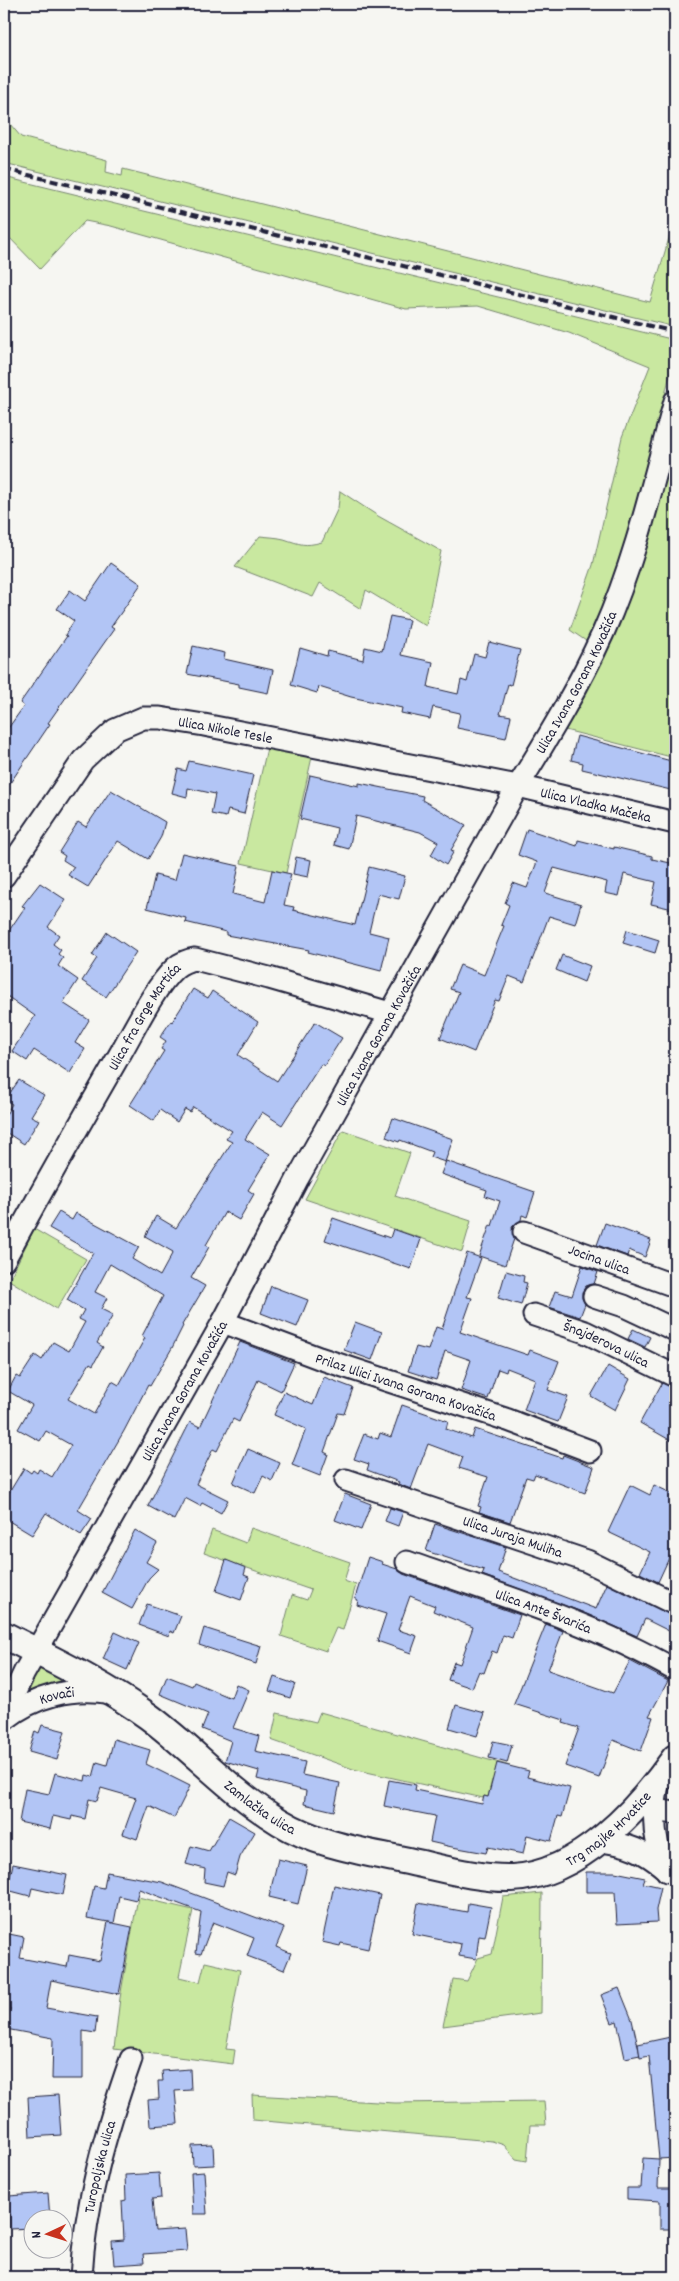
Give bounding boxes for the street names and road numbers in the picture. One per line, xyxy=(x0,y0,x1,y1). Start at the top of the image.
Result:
street label: Ulica Ivana Gorana Kovačića xyxy=(531,607,624,759)
street label: Ulica Nikole Tesle xyxy=(176,712,275,751)
street label: Ulica Vladka Mačeka xyxy=(538,783,654,830)
street label: Ulica fra Grge Martića xyxy=(104,958,187,1076)
street label: Ulica Ivana Gorana Kovačića xyxy=(331,961,429,1111)
street label: Jocina ulica xyxy=(565,1240,633,1282)
street label: Ulica Ivana Gorana Kovačića xyxy=(137,1316,235,1466)
street label: Šnajderova ulica xyxy=(560,1316,653,1375)
street label: Prilaz Ulici Ivana Gorana Kovačića xyxy=(312,1348,500,1429)
street label: Ulica Juraja Muliha xyxy=(459,1511,566,1565)
street label: Ulica Ante Švarića xyxy=(492,1584,595,1641)
street label: Kovači xyxy=(36,1682,76,1712)
street label: Zamlačka ulica xyxy=(218,1776,300,1842)
street label: Trg majke Hrvatice xyxy=(563,1787,658,1873)
street label: Turopoljska ulica xyxy=(80,2117,123,2215)

